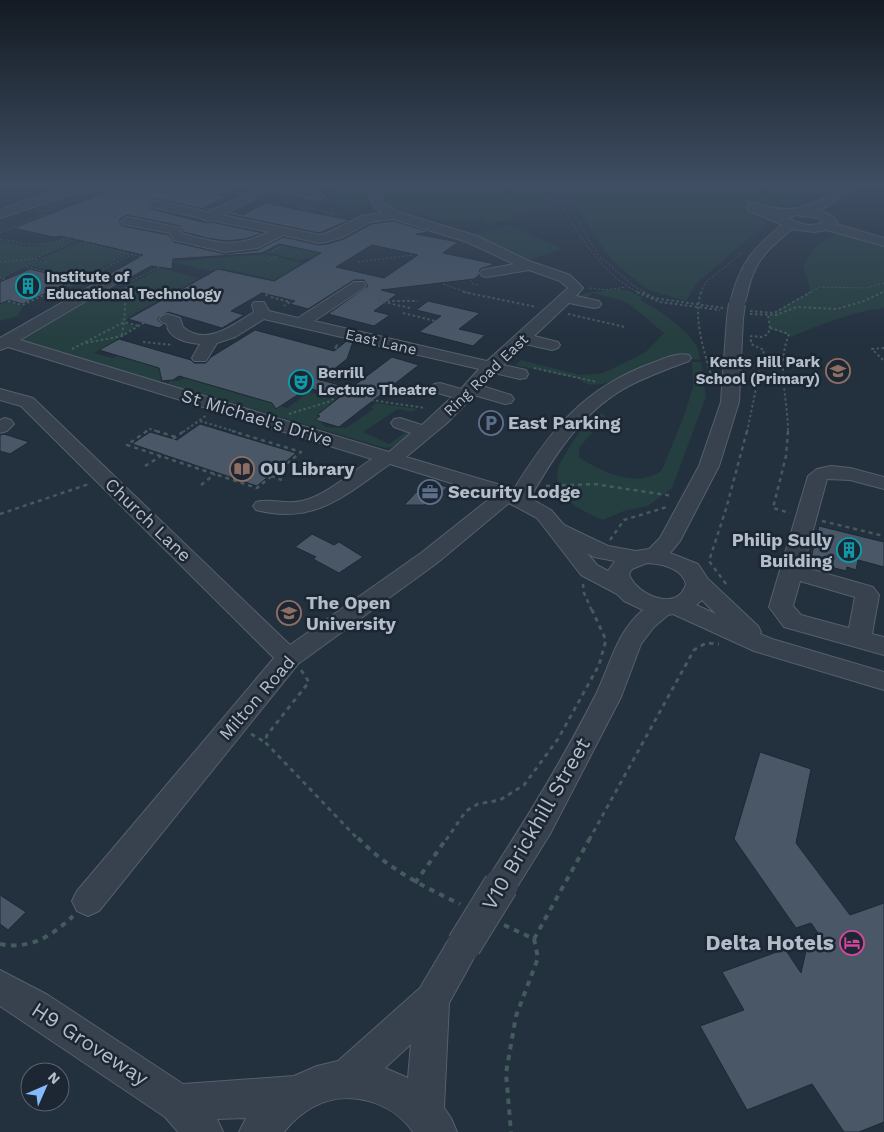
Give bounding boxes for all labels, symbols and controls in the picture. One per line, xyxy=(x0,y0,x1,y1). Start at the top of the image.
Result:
place label: Institute of Educational Technology xyxy=(46,268,222,303)
building icon: Institute of Educational Technology xyxy=(15,273,41,299)
street label: East Lane xyxy=(344,325,418,359)
street label: Ring Road East xyxy=(440,330,532,420)
place label: Kents Hill Park School (Primary) xyxy=(696,353,821,388)
school or university icon: Kents Hill Park School (Primary) xyxy=(825,358,851,384)
place label: Berrill Lecture Theatre xyxy=(318,364,437,399)
theatre icon: Berrill Lecture Theatre xyxy=(288,369,314,395)
street label: St Michael's Drive xyxy=(179,385,335,450)
parking icon: East Parking xyxy=(478,410,504,436)
place label: East Parking xyxy=(508,412,621,433)
library icon: OU Library xyxy=(229,456,255,482)
place label: OU Library xyxy=(260,458,355,479)
street label: Church Lane xyxy=(101,473,196,566)
office icon: Security Lodge xyxy=(417,479,443,505)
place label: Security Lodge xyxy=(448,481,580,502)
place label: Philip Sully Building xyxy=(732,529,833,571)
building icon: Philip Sully Building xyxy=(836,537,862,563)
place label: The Open University xyxy=(306,592,397,634)
school or university icon: The Open University xyxy=(276,600,302,626)
street label: Milton Road xyxy=(214,651,299,744)
street label: V10 Brickhill Street xyxy=(476,733,595,914)
place label: Delta Hotels xyxy=(706,930,834,955)
hotel icon: Delta Hotels xyxy=(839,930,865,956)
street label: H9 Groveway xyxy=(27,997,153,1091)
north arrow xyxy=(20,1062,70,1112)
text: N xyxy=(45,1068,64,1087)

